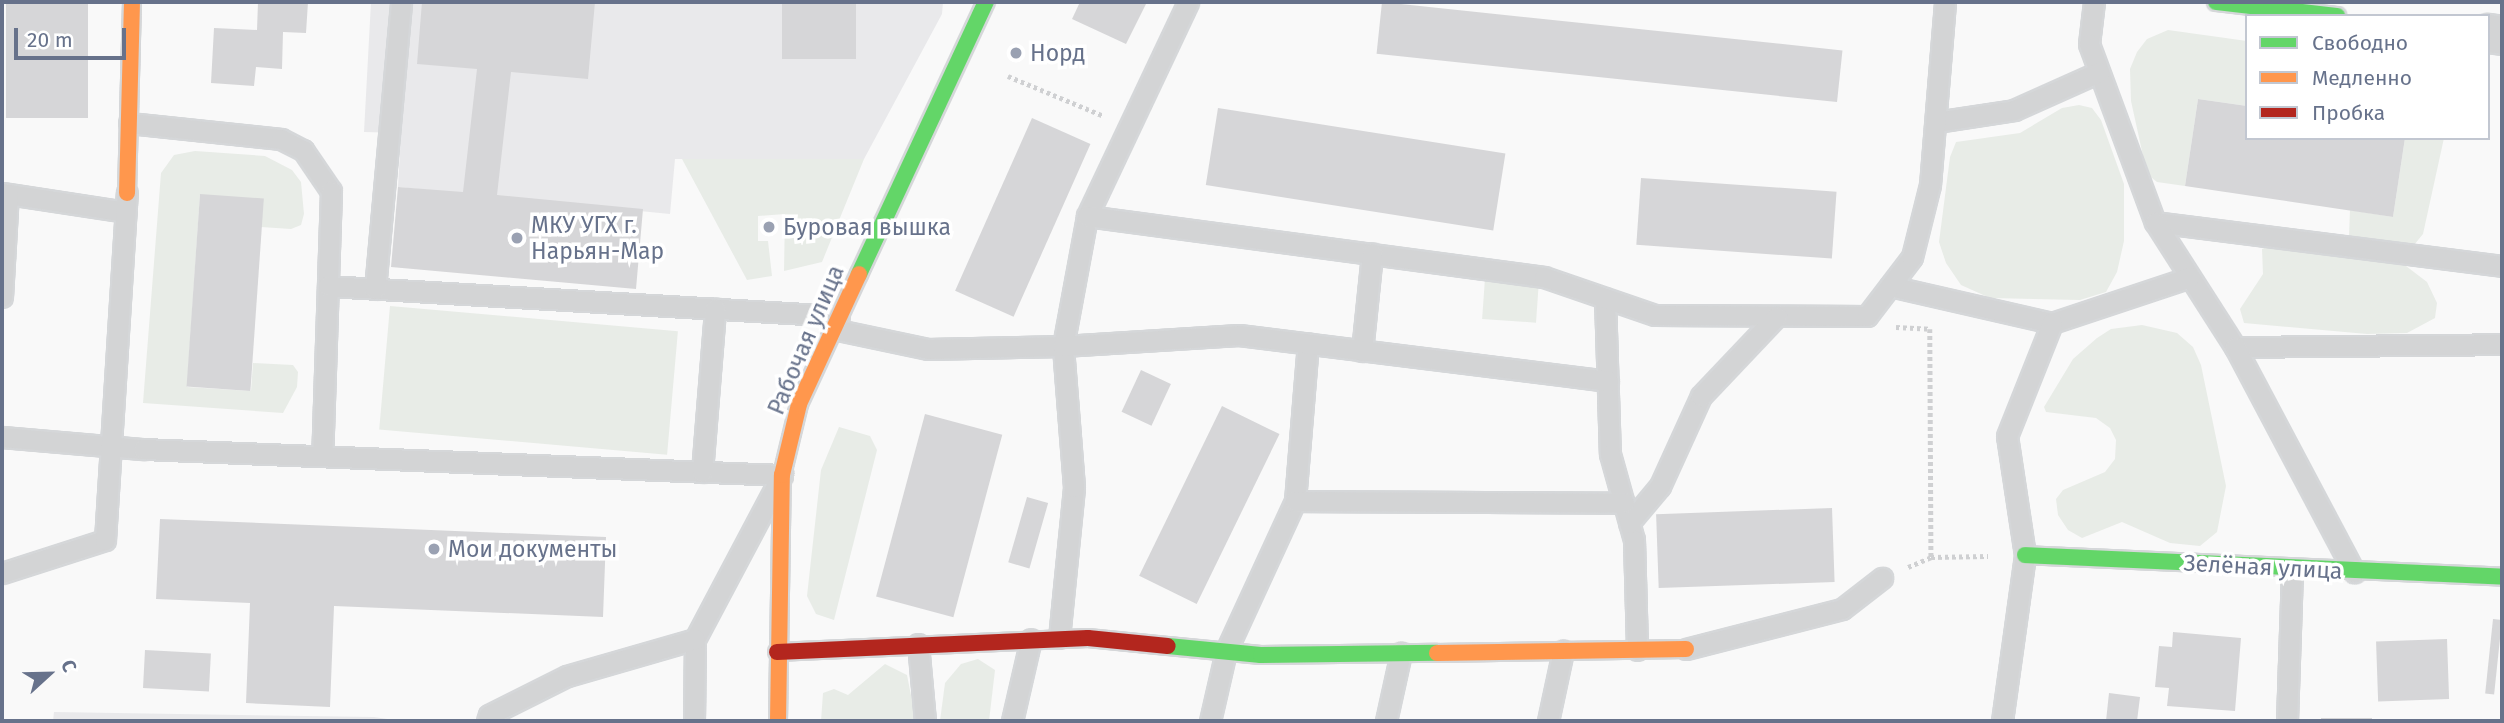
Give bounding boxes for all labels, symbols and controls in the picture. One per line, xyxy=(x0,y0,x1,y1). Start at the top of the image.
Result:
scale bar xyxy=(18,14,130,58)
legend xyxy=(2245,14,2490,140)
text: 20 m xyxy=(27,27,73,53)
text: Свободно xyxy=(2312,30,2408,56)
place label: Норд xyxy=(1030,39,1085,67)
marker: Норд xyxy=(1008,45,1024,61)
text: Медленно xyxy=(2312,65,2412,91)
text: Пробка xyxy=(2312,100,2385,126)
place label: МКУ УГХ г. Нарьян-Мар xyxy=(531,211,664,265)
place label: Буровая вышка xyxy=(783,213,951,241)
marker: Буровая вышка xyxy=(761,219,777,235)
marker: МКУ УГХ г. Нарьян-Мар xyxy=(509,230,525,246)
street label: Рабочая улица xyxy=(762,261,850,419)
place label: Мои документы xyxy=(448,535,617,563)
marker: Мои документы xyxy=(426,541,442,557)
street label: Зелёная улица xyxy=(2183,549,2343,585)
north arrow xyxy=(14,639,84,709)
text: С xyxy=(56,657,82,675)

